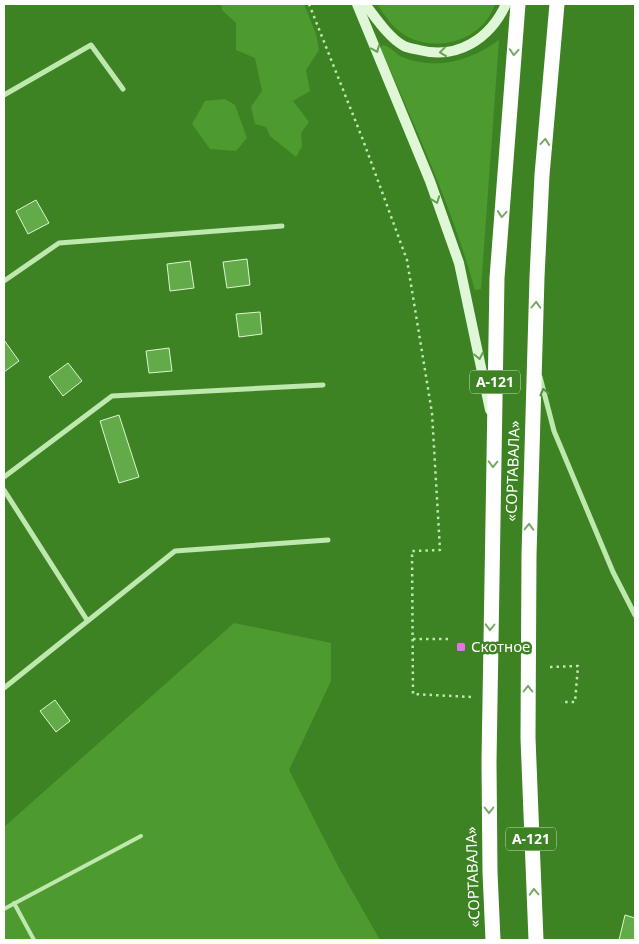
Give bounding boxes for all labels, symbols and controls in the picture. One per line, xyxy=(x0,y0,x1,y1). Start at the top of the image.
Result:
one-way arrow xyxy=(370,44,380,53)
one-way arrow xyxy=(439,46,447,57)
one-way arrow xyxy=(509,49,520,57)
one-way arrow xyxy=(539,138,550,146)
one-way arrow xyxy=(431,195,441,203)
one-way arrow xyxy=(497,211,508,219)
one-way arrow xyxy=(530,300,541,308)
one-way arrow xyxy=(474,352,484,360)
road number: А-121 xyxy=(470,371,520,394)
one-way arrow xyxy=(539,388,550,397)
street label: «СОРТАВАЛА» xyxy=(500,420,524,522)
one-way arrow xyxy=(488,460,498,468)
one-way arrow xyxy=(524,522,535,530)
one-way arrow xyxy=(485,623,495,631)
place label: Скотное xyxy=(471,636,530,656)
marker: Скотное xyxy=(455,641,467,653)
one-way arrow xyxy=(523,685,533,692)
one-way arrow xyxy=(484,807,494,815)
street label: «СОРТАВАЛА» xyxy=(460,826,484,928)
road number: А-121 xyxy=(506,828,556,851)
one-way arrow xyxy=(528,887,539,895)

